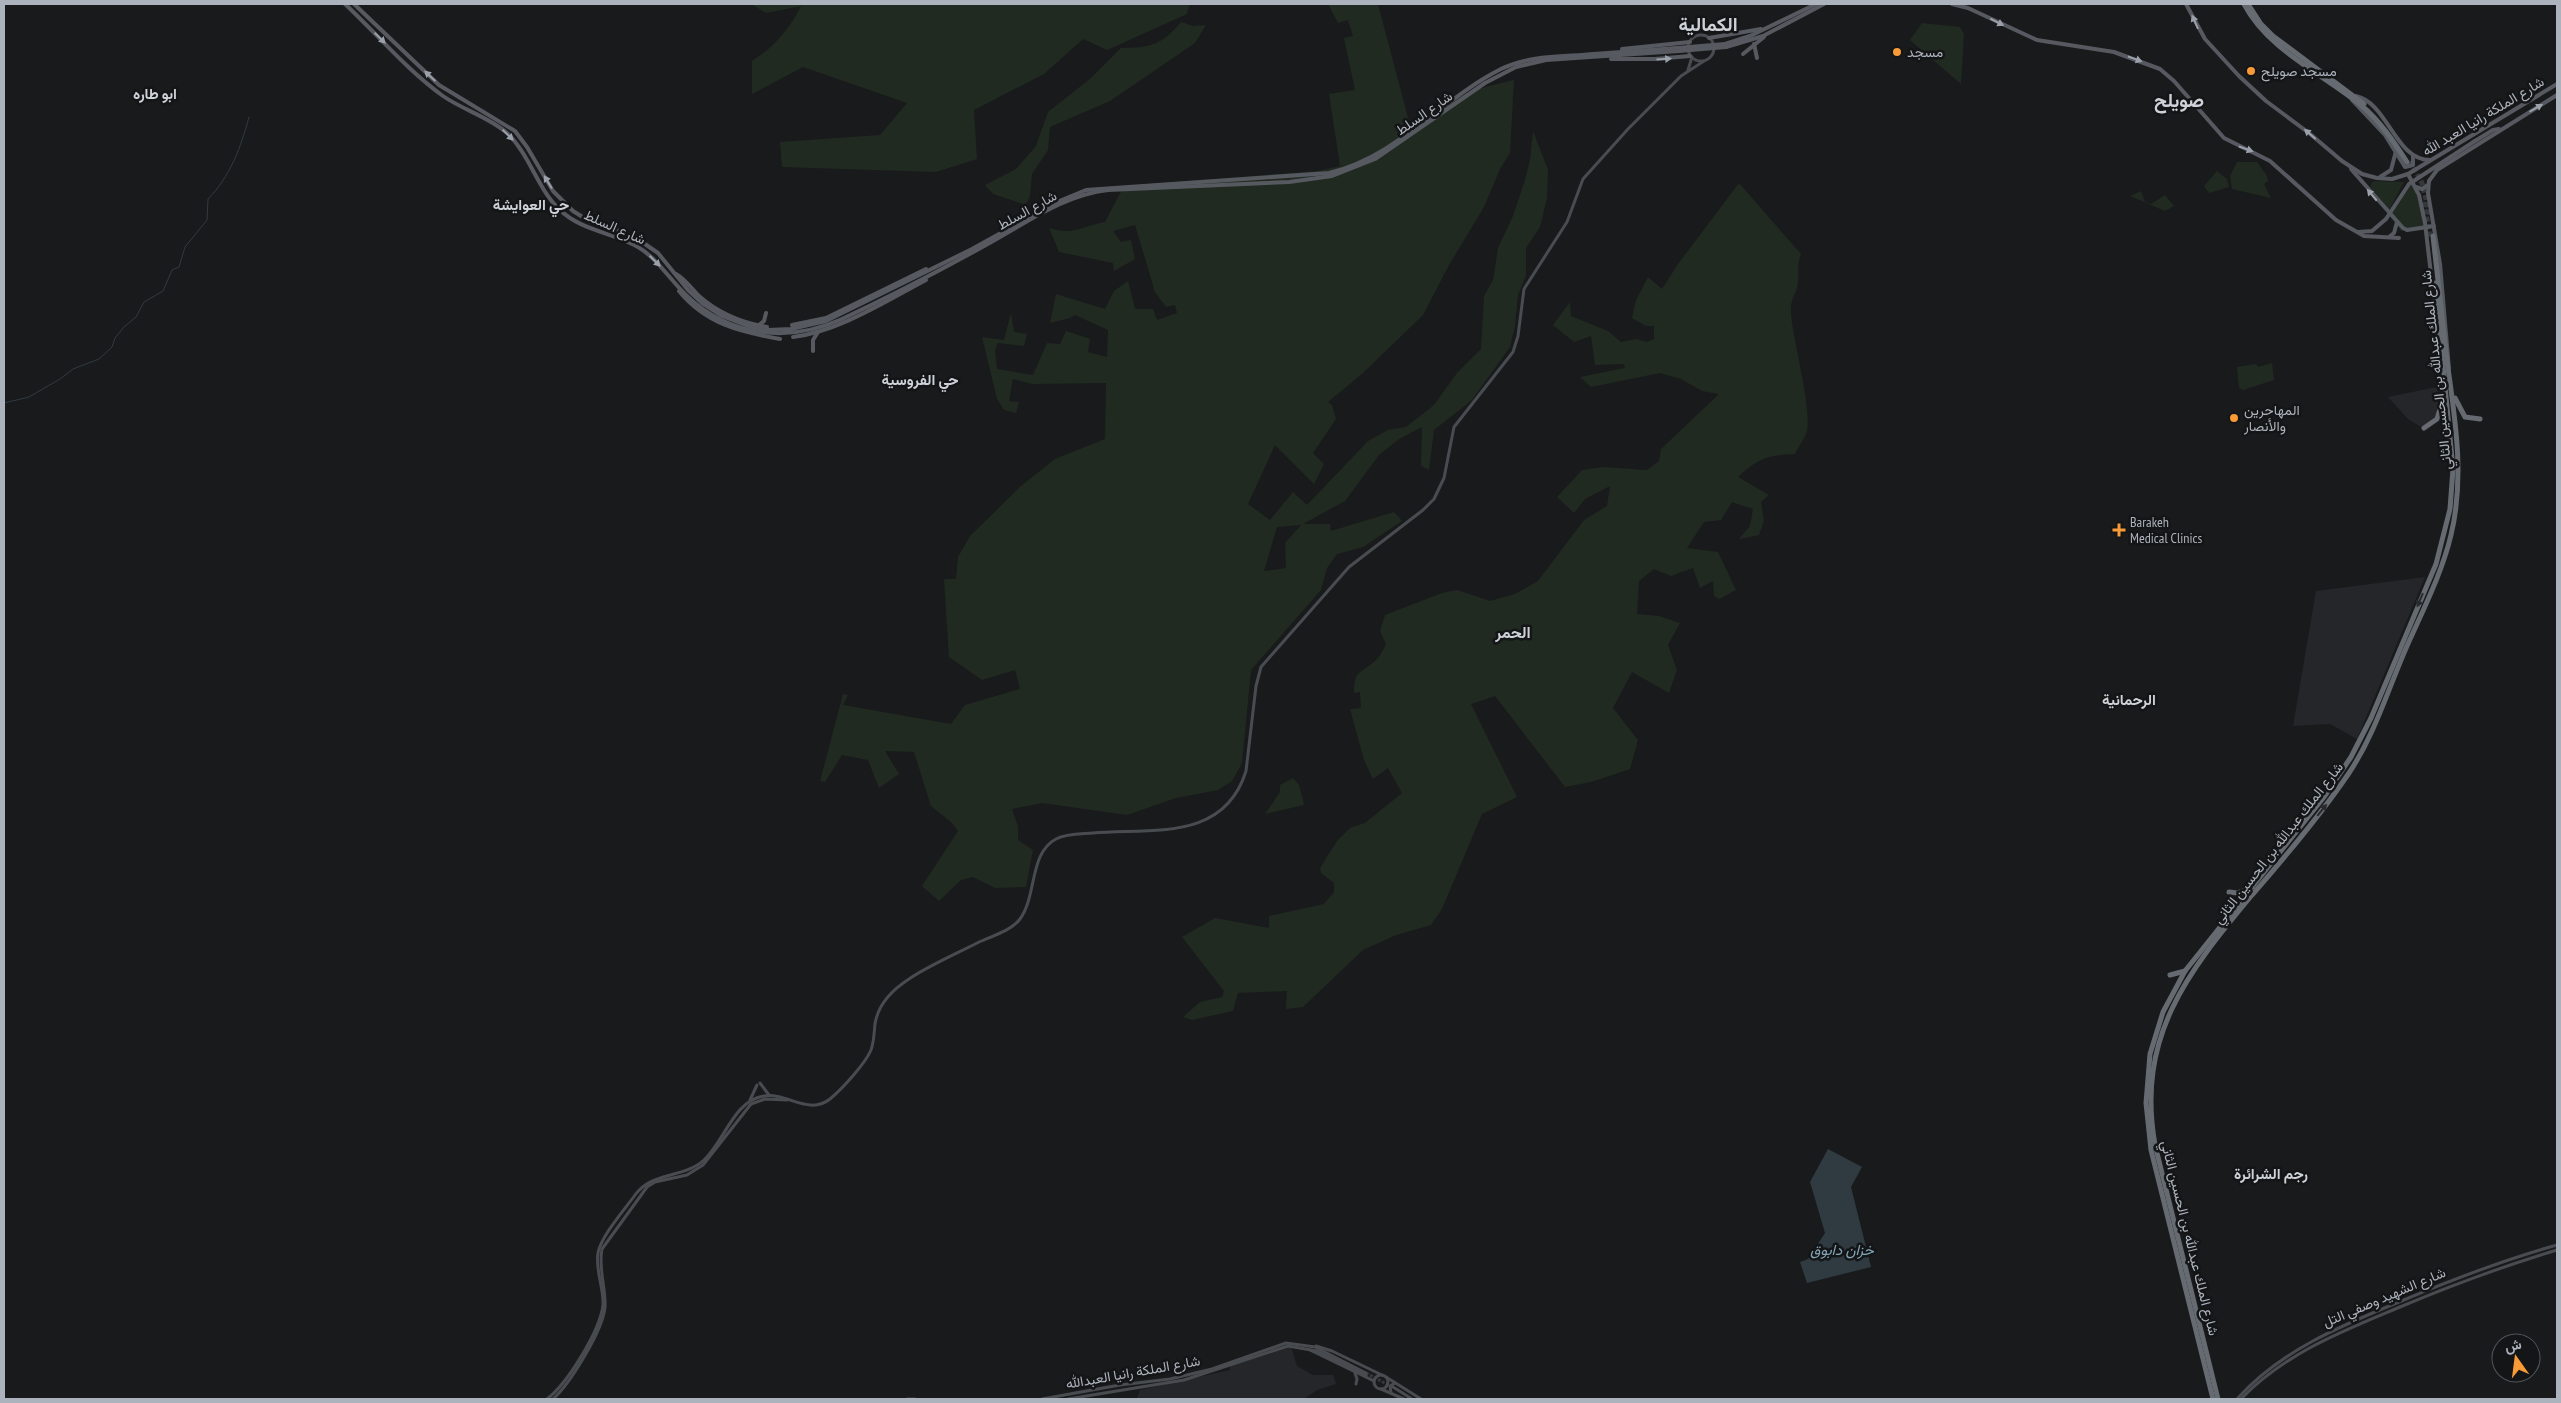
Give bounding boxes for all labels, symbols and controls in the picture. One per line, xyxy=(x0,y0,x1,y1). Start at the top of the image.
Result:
district label: الكمالية xyxy=(1678,12,1738,36)
one-way arrow xyxy=(2191,15,2199,29)
one-way arrow xyxy=(1990,18,2004,26)
one-way arrow xyxy=(374,31,386,43)
place label: مسجد xyxy=(1907,43,1943,61)
marker: مسجد xyxy=(1891,46,1903,58)
one-way arrow xyxy=(1657,54,1673,62)
one-way arrow xyxy=(2128,55,2143,63)
place label: مسجد صويلح xyxy=(2261,62,2337,82)
marker: مسجد صويلح xyxy=(2245,65,2257,77)
one-way arrow xyxy=(424,70,436,82)
street label: شارع الملكة رانيا العبد الله xyxy=(2419,72,2548,161)
district label: ابو طاره xyxy=(133,84,177,103)
street label: شارع السلط xyxy=(1392,87,1457,141)
district label: صويلح xyxy=(2154,88,2204,114)
one-way arrow xyxy=(2530,103,2543,112)
one-way arrow xyxy=(502,129,514,141)
one-way arrow xyxy=(2304,129,2317,140)
one-way arrow xyxy=(2239,145,2254,153)
one-way arrow xyxy=(543,175,552,188)
street label: شارع السلط xyxy=(994,186,1061,235)
one-way arrow xyxy=(2366,188,2377,201)
district label: حي العوايشة xyxy=(493,195,569,218)
street label: شارع السلط xyxy=(581,205,649,250)
one-way arrow xyxy=(649,255,661,267)
street label: شارع الملك عبدالله بن الحسين الثاني xyxy=(2417,269,2458,471)
district label: حي الفروسية xyxy=(881,370,959,393)
place label: المهاجرين والأنصار xyxy=(2243,401,2300,435)
marker: المهاجرين والأنصار xyxy=(2228,412,2240,424)
place label: Barakeh Medical Clinics xyxy=(2130,513,2202,547)
marker: Barakeh Medical Clinics xyxy=(2112,523,2126,537)
one-way arrow xyxy=(2416,593,2424,607)
district label: الحمر xyxy=(1494,622,1531,643)
district label: الرحمانية xyxy=(2102,690,2156,709)
street label: شارع الملك عبدالله بن الحسين الثاني xyxy=(2209,758,2349,929)
one-way arrow xyxy=(2316,804,2327,817)
street label: شارع الملك عبدالله بن الحسين الثاني xyxy=(2154,1138,2223,1338)
district label: رجم الشرائرة xyxy=(2234,1164,2308,1184)
water label: خزان دابوق xyxy=(1810,1240,1875,1259)
street label: شارع الشهيد وصفي التل xyxy=(2320,1263,2449,1334)
north arrow xyxy=(2491,1333,2541,1383)
text: ش xyxy=(2503,1335,2523,1356)
street label: شارع الملكة رانيا العبدالله xyxy=(1064,1351,1202,1395)

